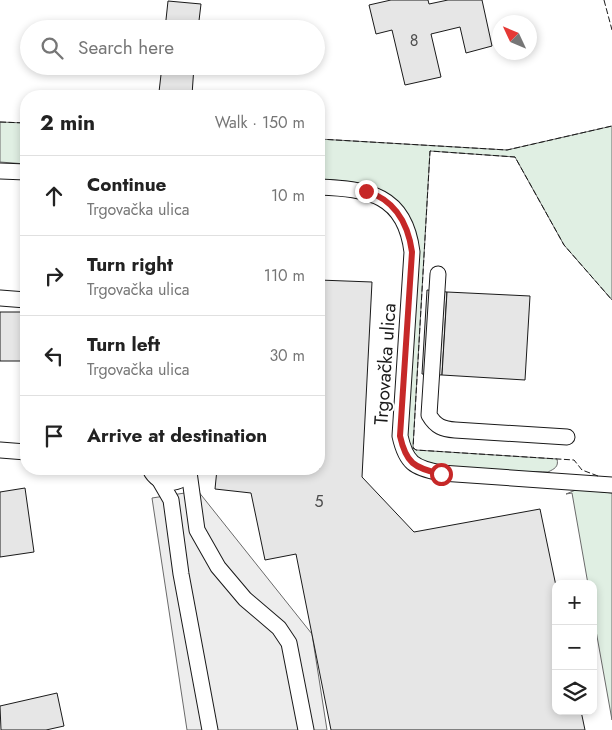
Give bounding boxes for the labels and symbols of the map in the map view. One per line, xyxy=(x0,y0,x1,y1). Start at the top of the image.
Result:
north arrow xyxy=(492,15,537,60)
house number: 8 xyxy=(410,29,418,52)
route end xyxy=(355,180,378,203)
street label: Trgovačka ulica xyxy=(367,302,403,426)
route start xyxy=(430,463,453,486)
house number: 5 xyxy=(314,490,324,513)

